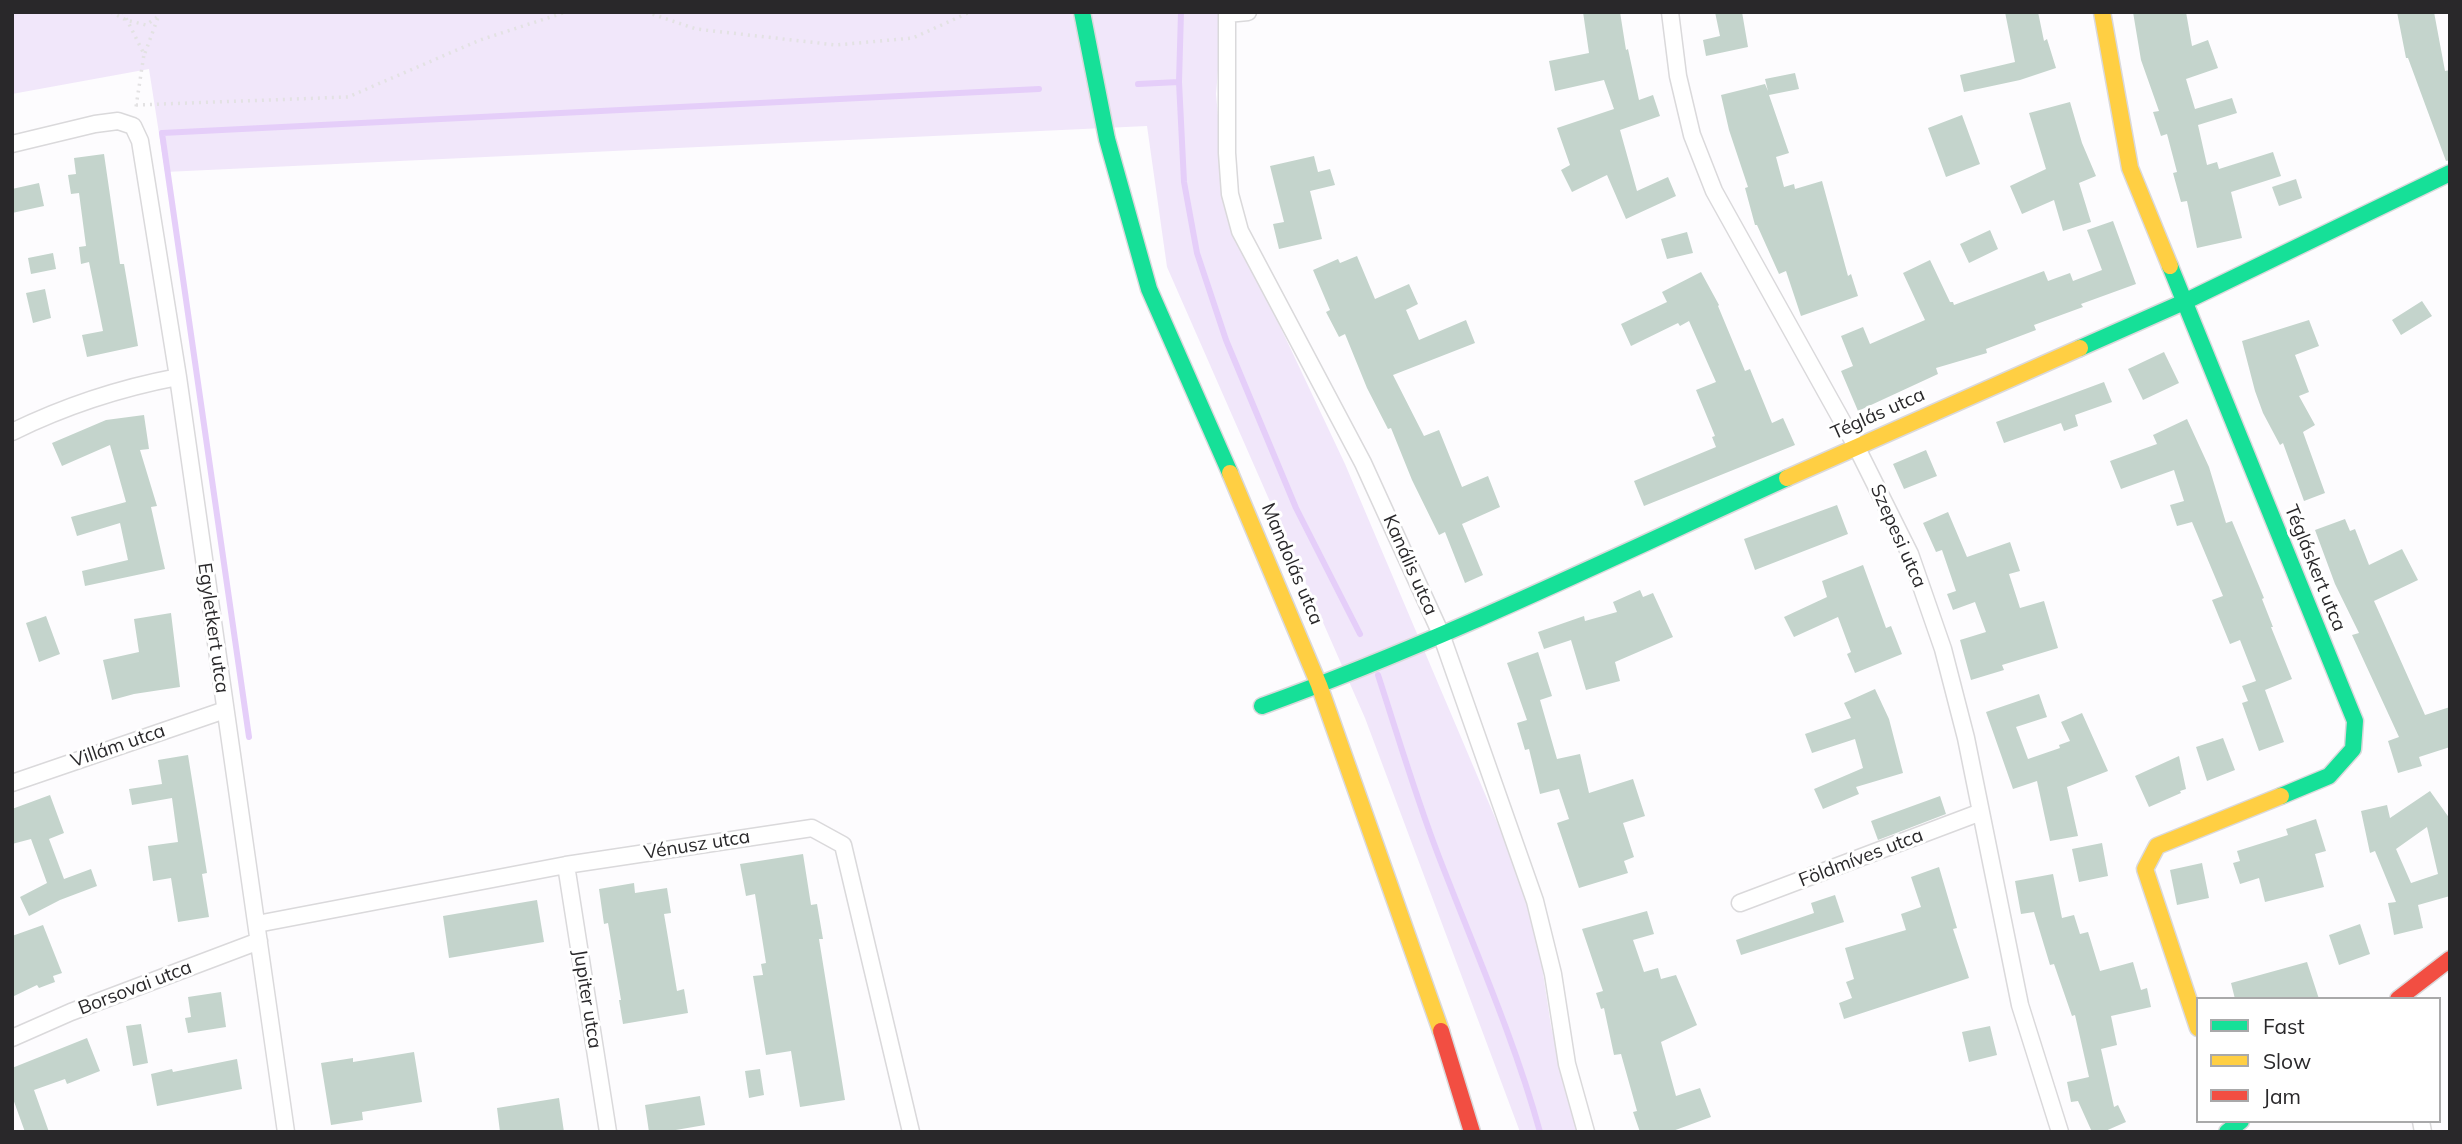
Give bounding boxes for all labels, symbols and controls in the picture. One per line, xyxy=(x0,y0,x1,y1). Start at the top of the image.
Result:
street label: Téglás utca xyxy=(1828,383,1928,445)
street label: Szepesi utca xyxy=(1865,481,1931,591)
street label: Mandolás utca xyxy=(1256,500,1328,628)
street label: Tégláskert utca xyxy=(2279,501,2351,635)
street label: Kanális utca xyxy=(1378,511,1442,619)
street label: Egyletkert utca xyxy=(193,561,233,695)
street label: Villám utca xyxy=(68,719,168,773)
street label: Földmíves utca xyxy=(1796,824,1926,892)
street label: Vénusz utca xyxy=(642,825,752,865)
street label: Jupiter utca xyxy=(568,948,606,1050)
street label: Borsovai utca xyxy=(75,956,195,1020)
legend xyxy=(2196,997,2441,1123)
text: Fast xyxy=(2263,1013,2305,1039)
text: Slow xyxy=(2263,1048,2311,1074)
text: Jam xyxy=(2263,1083,2301,1109)

